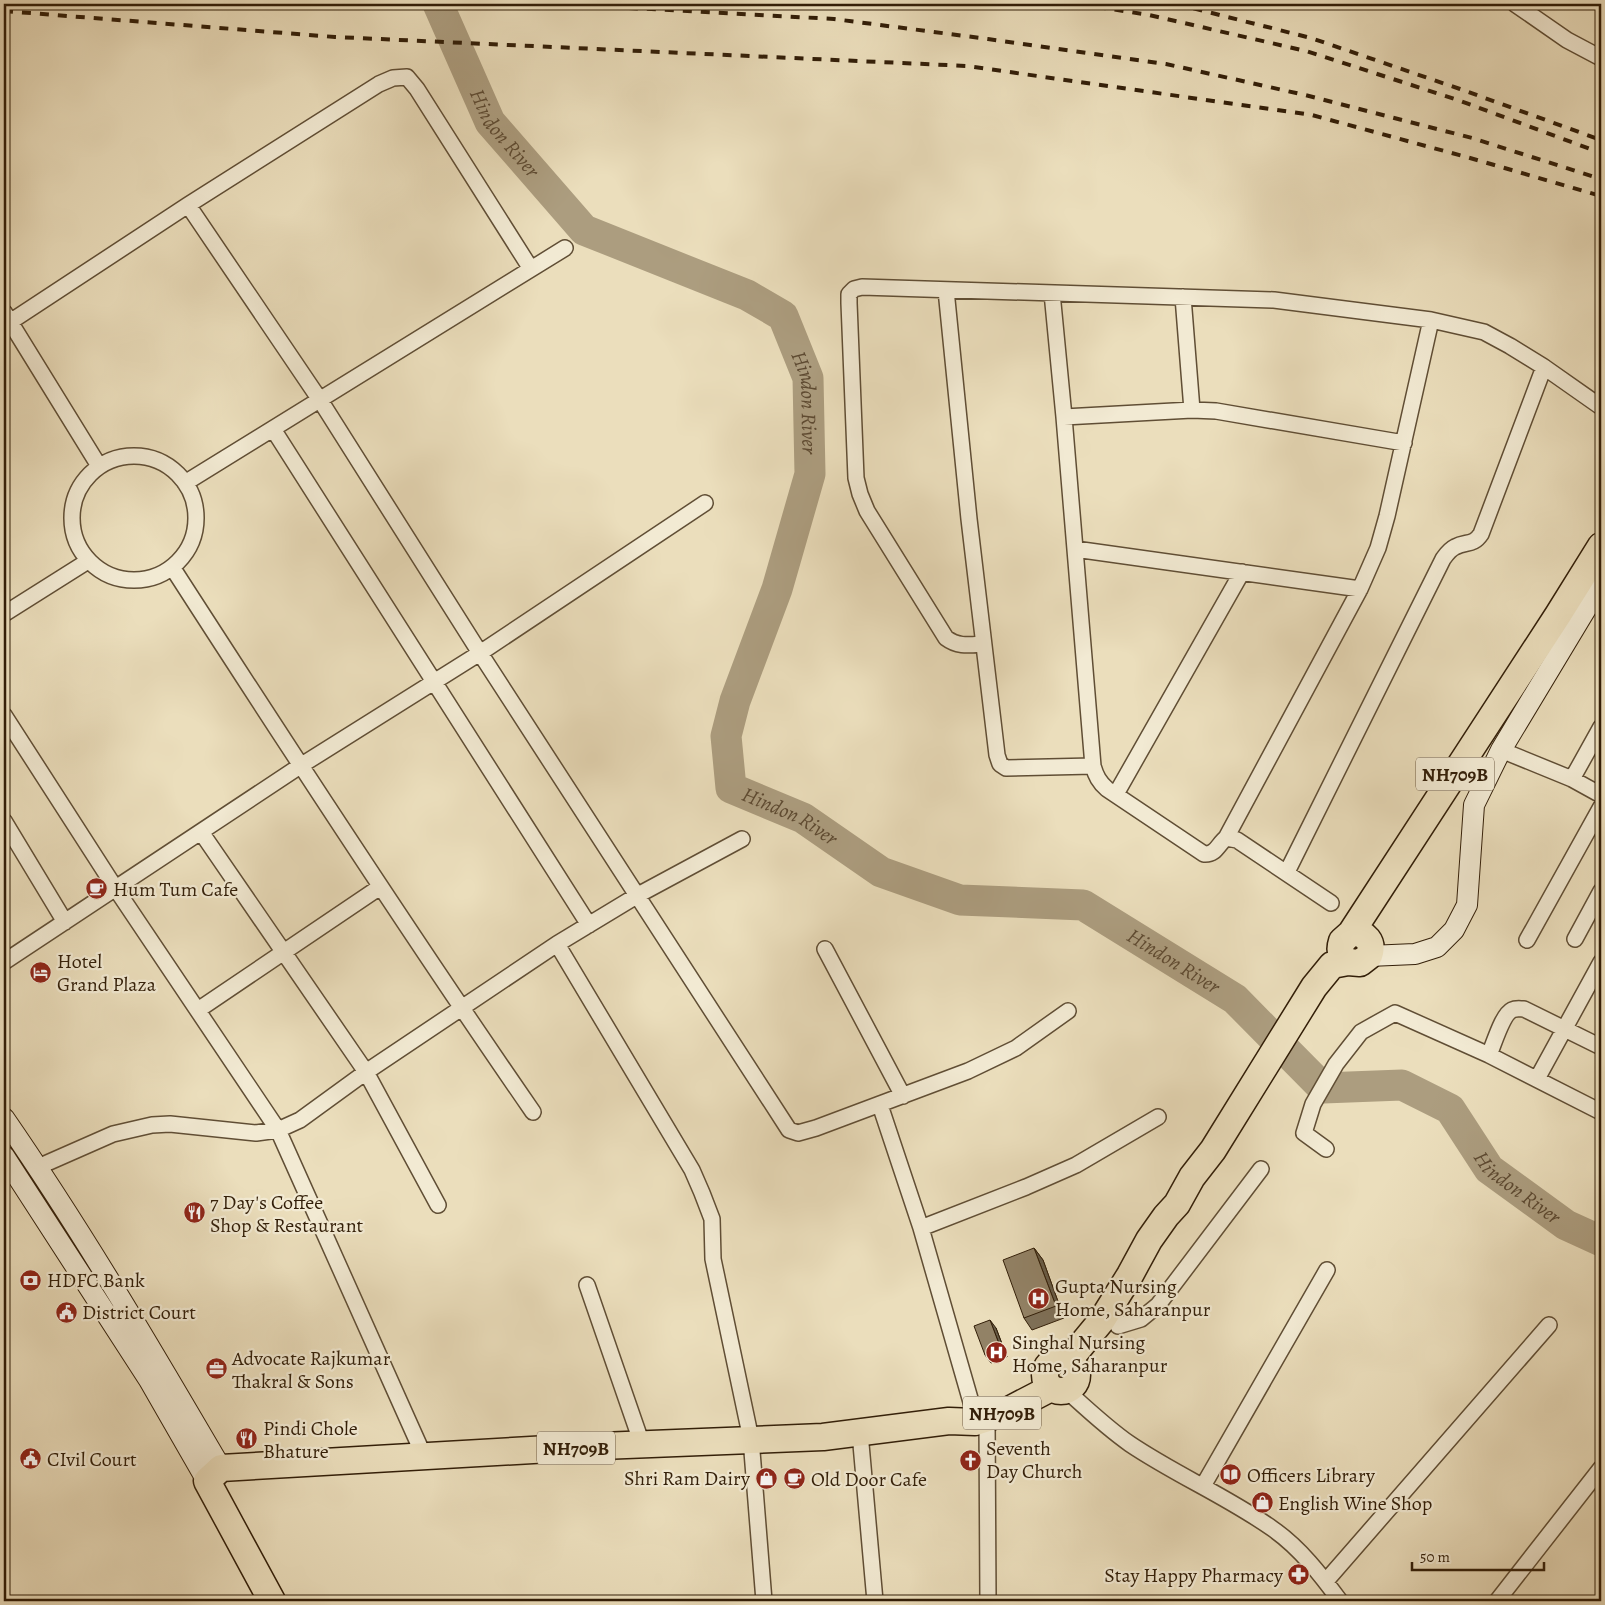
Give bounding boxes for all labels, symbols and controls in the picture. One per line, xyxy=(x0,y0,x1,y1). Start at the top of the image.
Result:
water label: Hindon River xyxy=(463,84,546,184)
water label: Hindon River xyxy=(784,347,824,455)
road number: NH709B xyxy=(1416,758,1494,791)
water label: Hindon River xyxy=(738,780,844,852)
place label: Hum Tum Cafe xyxy=(113,876,238,903)
cafe icon: Hum Tum Cafe xyxy=(85,877,109,901)
water label: Hindon River xyxy=(1122,922,1226,1001)
place label: Hotel Grand Plaza xyxy=(57,948,157,998)
hotel icon: Hotel Grand Plaza xyxy=(29,961,53,985)
water label: Hindon River xyxy=(1467,1146,1567,1231)
place label: 7 Day's Coffee Shop & Restaurant xyxy=(210,1189,364,1239)
restaurant icon: 7 Day's Coffee Shop & Restaurant xyxy=(182,1201,206,1225)
place label: HDFC Bank xyxy=(47,1267,145,1294)
bank icon: HDFC Bank xyxy=(19,1268,43,1292)
place label: Gupta Nursing Home, Saharanpur xyxy=(1055,1273,1211,1323)
hospital icon: Gupta Nursing Home, Saharanpur xyxy=(1027,1286,1051,1310)
place label: District Court xyxy=(82,1299,196,1326)
public building icon: District Court xyxy=(54,1300,78,1324)
place label: Singhal Nursing Home, Saharanpur xyxy=(1012,1329,1168,1379)
hospital icon: Singhal Nursing Home, Saharanpur xyxy=(984,1341,1008,1365)
place label: Advocate Rajkumar Thakral & Sons xyxy=(231,1345,391,1395)
office icon: Advocate Rajkumar Thakral & Sons xyxy=(204,1357,228,1381)
road number: NH709B xyxy=(963,1396,1041,1430)
place label: Pindi Chole Bhature xyxy=(263,1415,358,1465)
restaurant icon: Pindi Chole Bhature xyxy=(235,1427,259,1451)
road number: NH709B xyxy=(537,1432,615,1465)
place label: Seventh Day Church xyxy=(986,1435,1083,1485)
place label: CIvil Court xyxy=(47,1446,137,1473)
public building icon: CIvil Court xyxy=(19,1447,43,1471)
church icon: Seventh Day Church xyxy=(958,1448,982,1472)
place label: Officers Library xyxy=(1247,1462,1376,1489)
library icon: Officers Library xyxy=(1219,1463,1243,1487)
place label: Shri Ram Dairy xyxy=(624,1465,751,1492)
shop icon: Shri Ram Dairy xyxy=(754,1466,778,1490)
place label: Old Door Cafe xyxy=(811,1466,927,1493)
cafe icon: Old Door Cafe xyxy=(783,1467,807,1491)
place label: English Wine Shop xyxy=(1278,1490,1432,1517)
shop icon: English Wine Shop xyxy=(1250,1491,1274,1515)
scale bar xyxy=(1412,1540,1545,1572)
text: 50 m xyxy=(1420,1547,1450,1567)
place label: Stay Happy Pharmacy xyxy=(1104,1562,1284,1589)
pharmacy icon: Stay Happy Pharmacy xyxy=(1287,1563,1311,1587)

